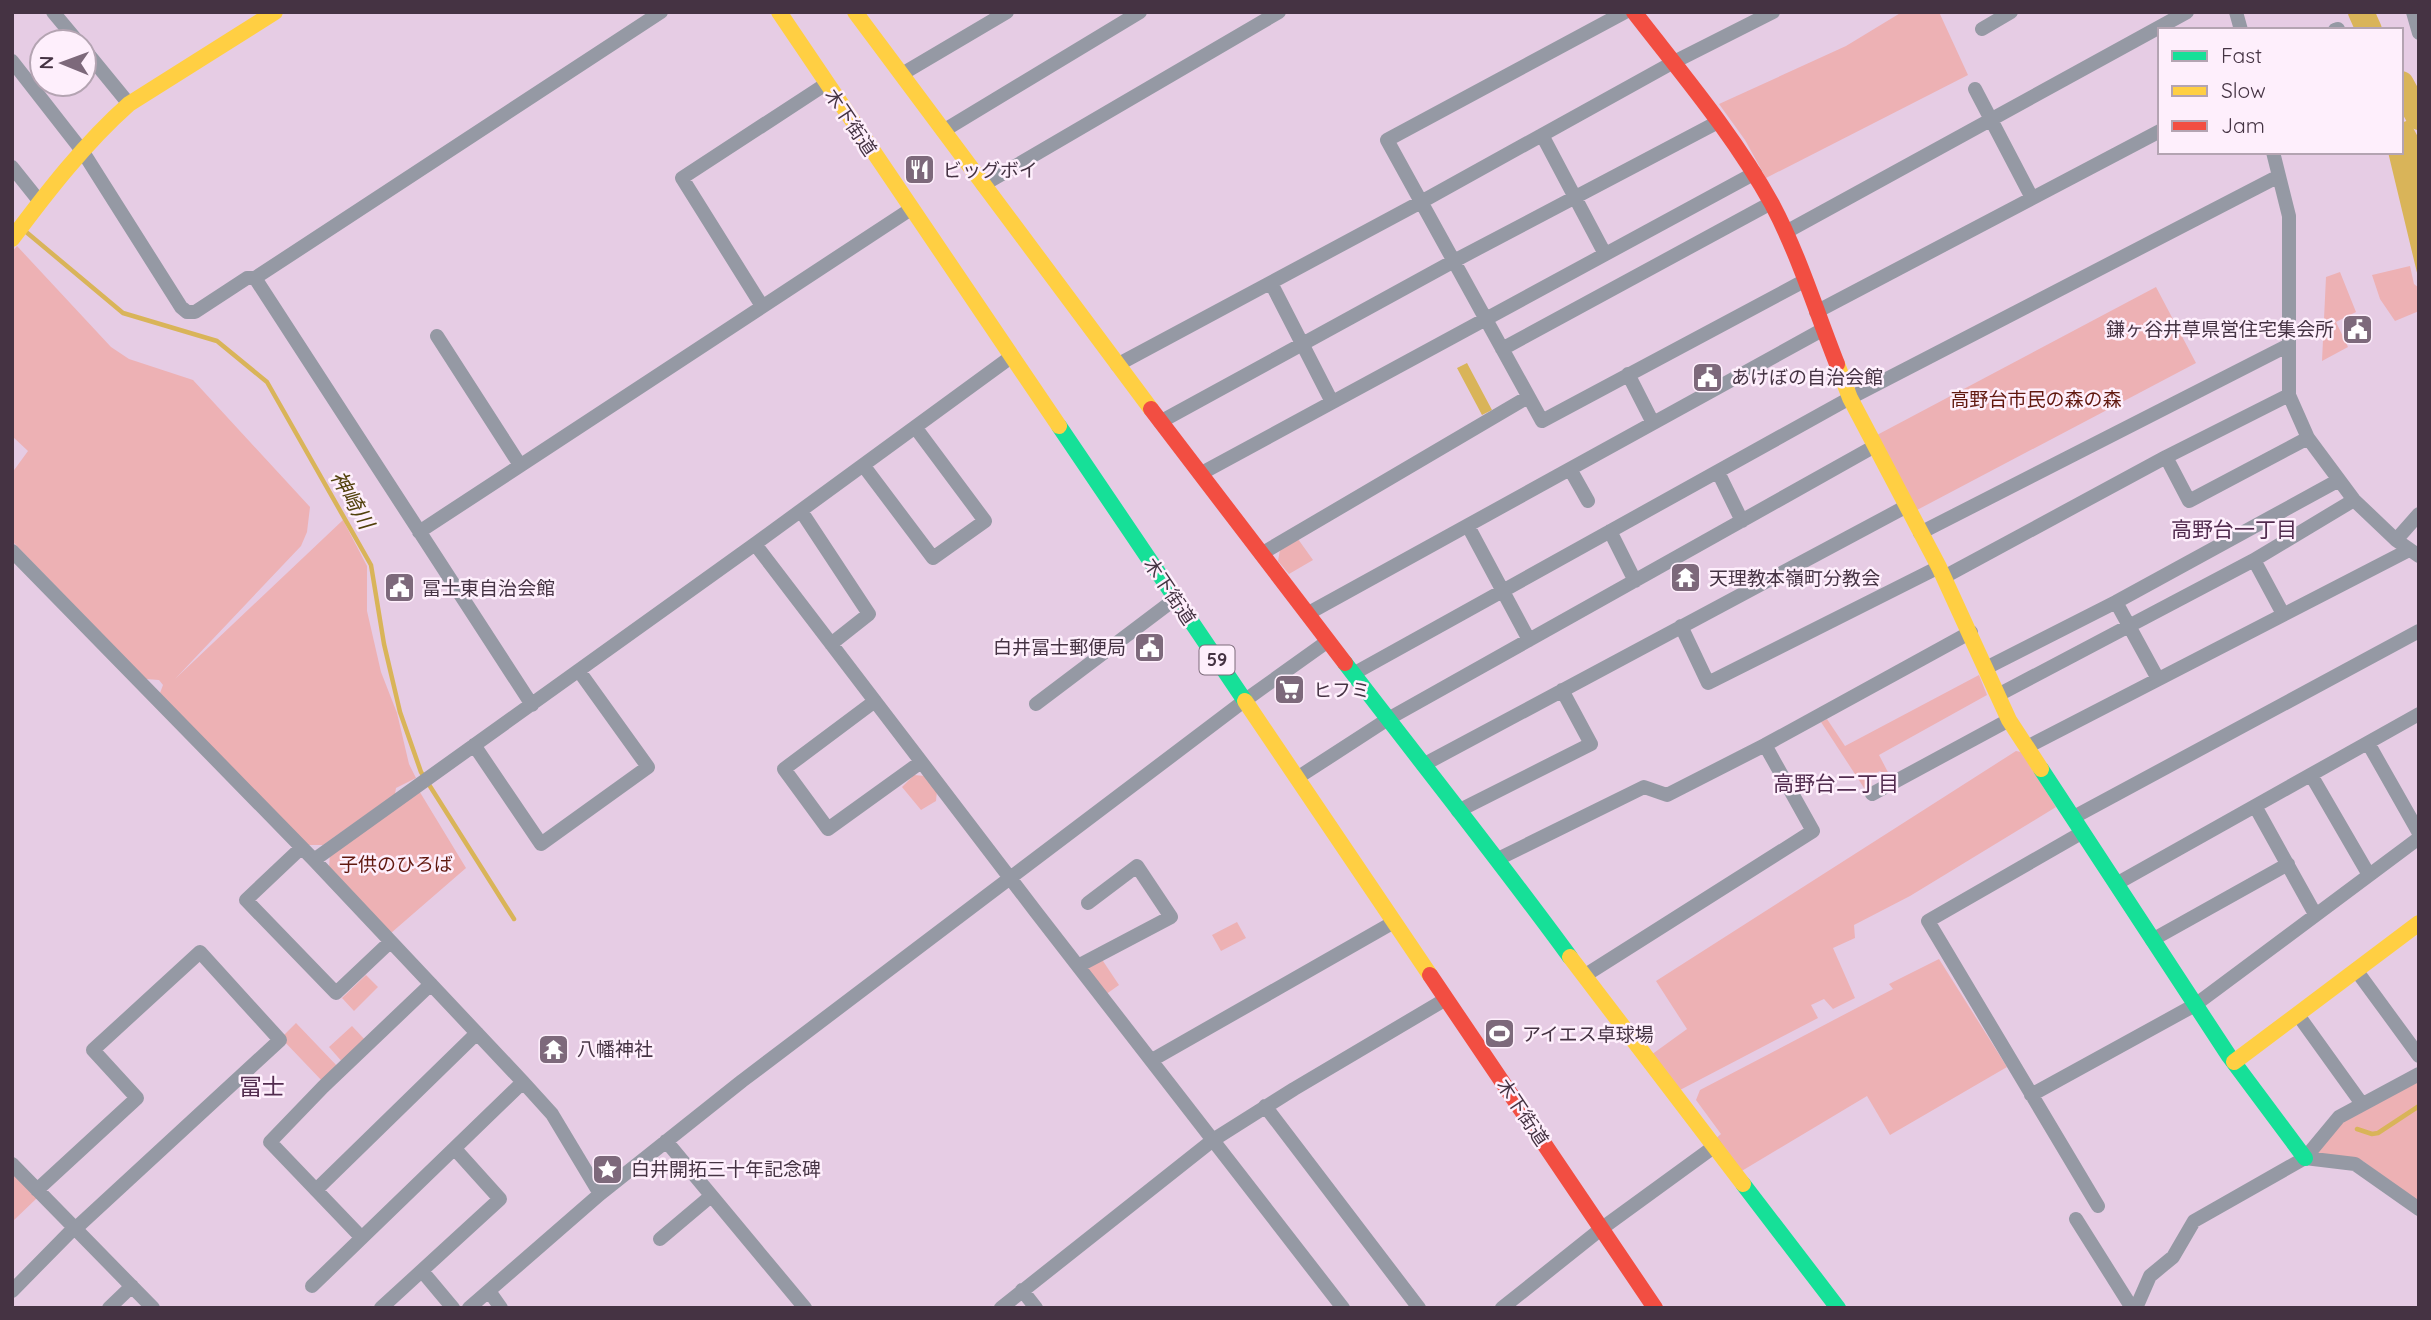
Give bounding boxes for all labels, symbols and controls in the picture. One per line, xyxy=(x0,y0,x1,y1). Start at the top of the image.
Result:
north arrow xyxy=(28,28,98,98)
legend xyxy=(2158,28,2403,154)
text: Fast xyxy=(2221,42,2262,68)
text: N xyxy=(34,56,58,70)
text: Slow xyxy=(2221,77,2266,103)
street label: 木下街道 xyxy=(820,84,882,160)
text: Jam xyxy=(2221,112,2265,138)
restaurant icon: ビッグボイ xyxy=(903,153,937,187)
place label: ビッグボイ xyxy=(943,158,1038,182)
public building icon: 鎌ヶ谷井草県営住宅集会所 xyxy=(2340,312,2374,346)
place label: 鎌ヶ谷井草県営住宅集会所 xyxy=(2106,317,2334,341)
public building icon: あけぼの自治会館 xyxy=(1691,360,1725,394)
place label: あけぼの自治会館 xyxy=(1731,365,1883,389)
park label: 高野台市民の森の森 xyxy=(1950,387,2122,411)
water label: 神崎川 xyxy=(326,466,381,535)
district label: 高野台一丁目 xyxy=(2171,516,2297,542)
street label: 木下街道 xyxy=(1139,553,1201,629)
temple icon: 天理教本嶺町分教会 xyxy=(1669,561,1703,595)
place label: 天理教本嶺町分教会 xyxy=(1709,566,1880,590)
public building icon: 冨士東自治会館 xyxy=(382,571,416,605)
place label: 冨士東自治会館 xyxy=(422,576,555,600)
public building icon: 白井冨士郵便局 xyxy=(1132,630,1166,664)
place label: 白井冨士郵便局 xyxy=(993,635,1126,659)
road number: 59 xyxy=(1200,646,1234,674)
supermarket icon: ヒフミ xyxy=(1273,673,1307,707)
place label: ヒフミ xyxy=(1313,678,1370,702)
district label: 高野台二丁目 xyxy=(1773,770,1899,796)
park label: 子供のひろば xyxy=(339,852,453,876)
sports icon: アイエス卓球場 xyxy=(1482,1017,1516,1051)
place label: アイエス卓球場 xyxy=(1522,1022,1654,1046)
temple icon: 八幡神社 xyxy=(537,1032,571,1066)
place label: 八幡神社 xyxy=(577,1037,653,1061)
district label: 冨士 xyxy=(239,1072,285,1101)
street label: 木下街道 xyxy=(1492,1074,1554,1150)
place icon: 白井開拓三十年記念碑 xyxy=(591,1152,625,1186)
place label: 白井開拓三十年記念碑 xyxy=(631,1157,821,1181)

